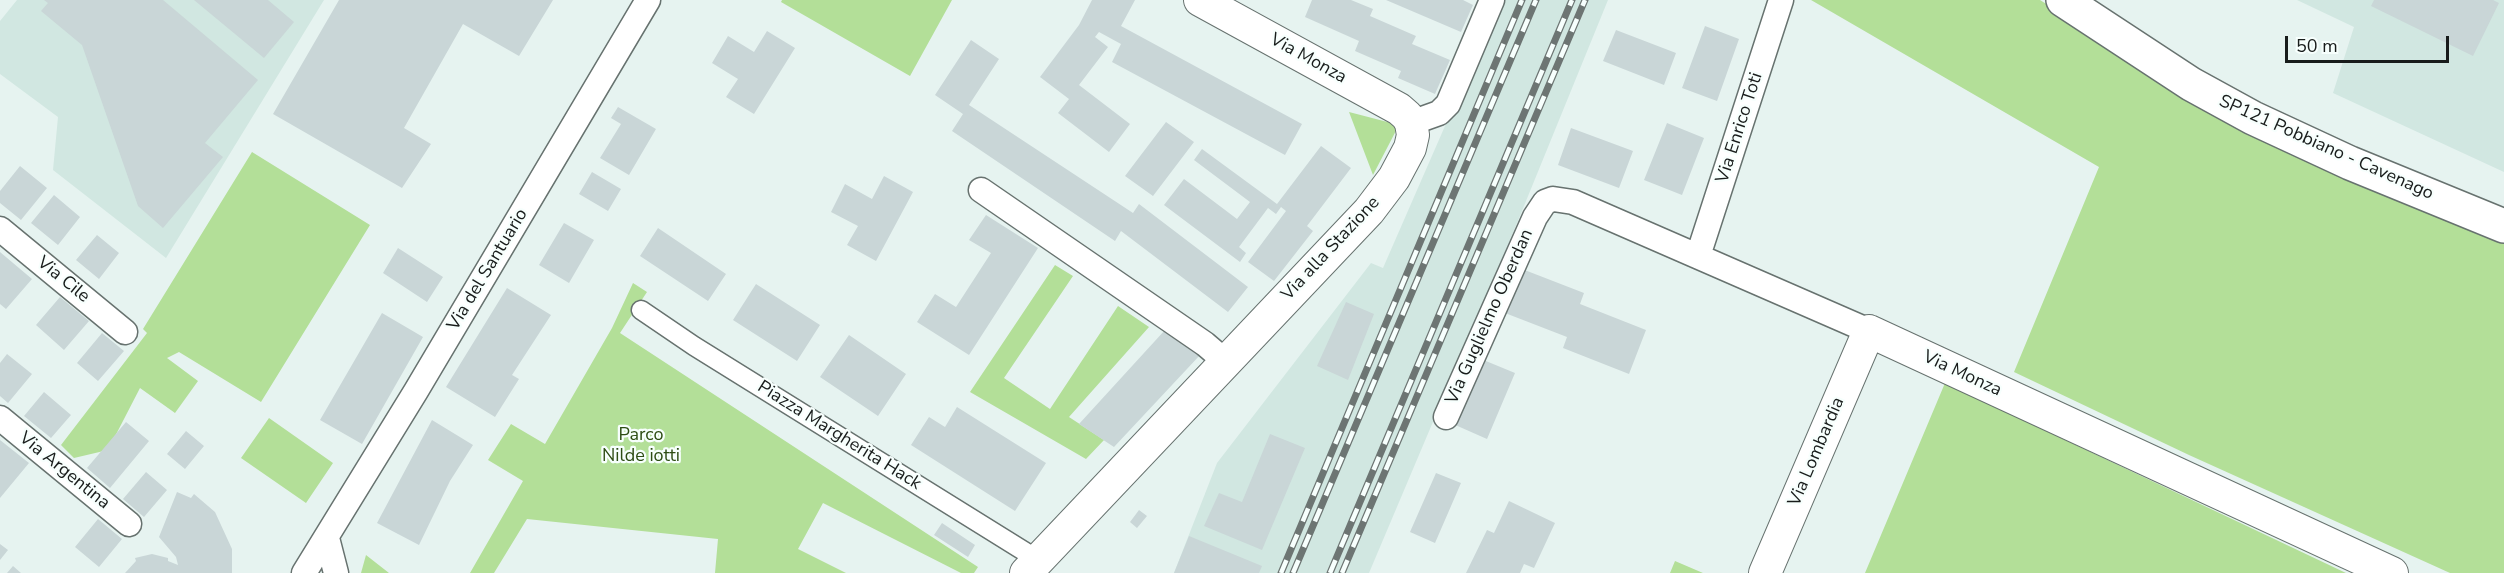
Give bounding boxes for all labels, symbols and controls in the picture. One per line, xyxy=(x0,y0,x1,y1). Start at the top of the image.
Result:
scale bar xyxy=(2288,24,2452,62)
street label: Via Monza xyxy=(1266,29,1350,89)
text: 50 m xyxy=(2296,34,2338,58)
street label: Via Enrico Toti xyxy=(1712,70,1768,186)
street label: SP121 Pobbiano - Cavenago xyxy=(2215,91,2437,205)
street label: Via alla Stazione xyxy=(1277,193,1385,305)
street label: Via del Santuario xyxy=(443,205,533,335)
street label: Via Guglielmo Oberdan xyxy=(1442,226,1538,408)
street label: Via Cile xyxy=(32,252,94,308)
street label: Via Monza xyxy=(1919,346,2005,402)
street label: Piazza Margherita Hack xyxy=(753,377,925,495)
street label: Via Lombardia xyxy=(1784,394,1850,510)
park label: Parco Nilde iotti xyxy=(602,425,680,468)
street label: Via Argentina xyxy=(14,428,114,514)

